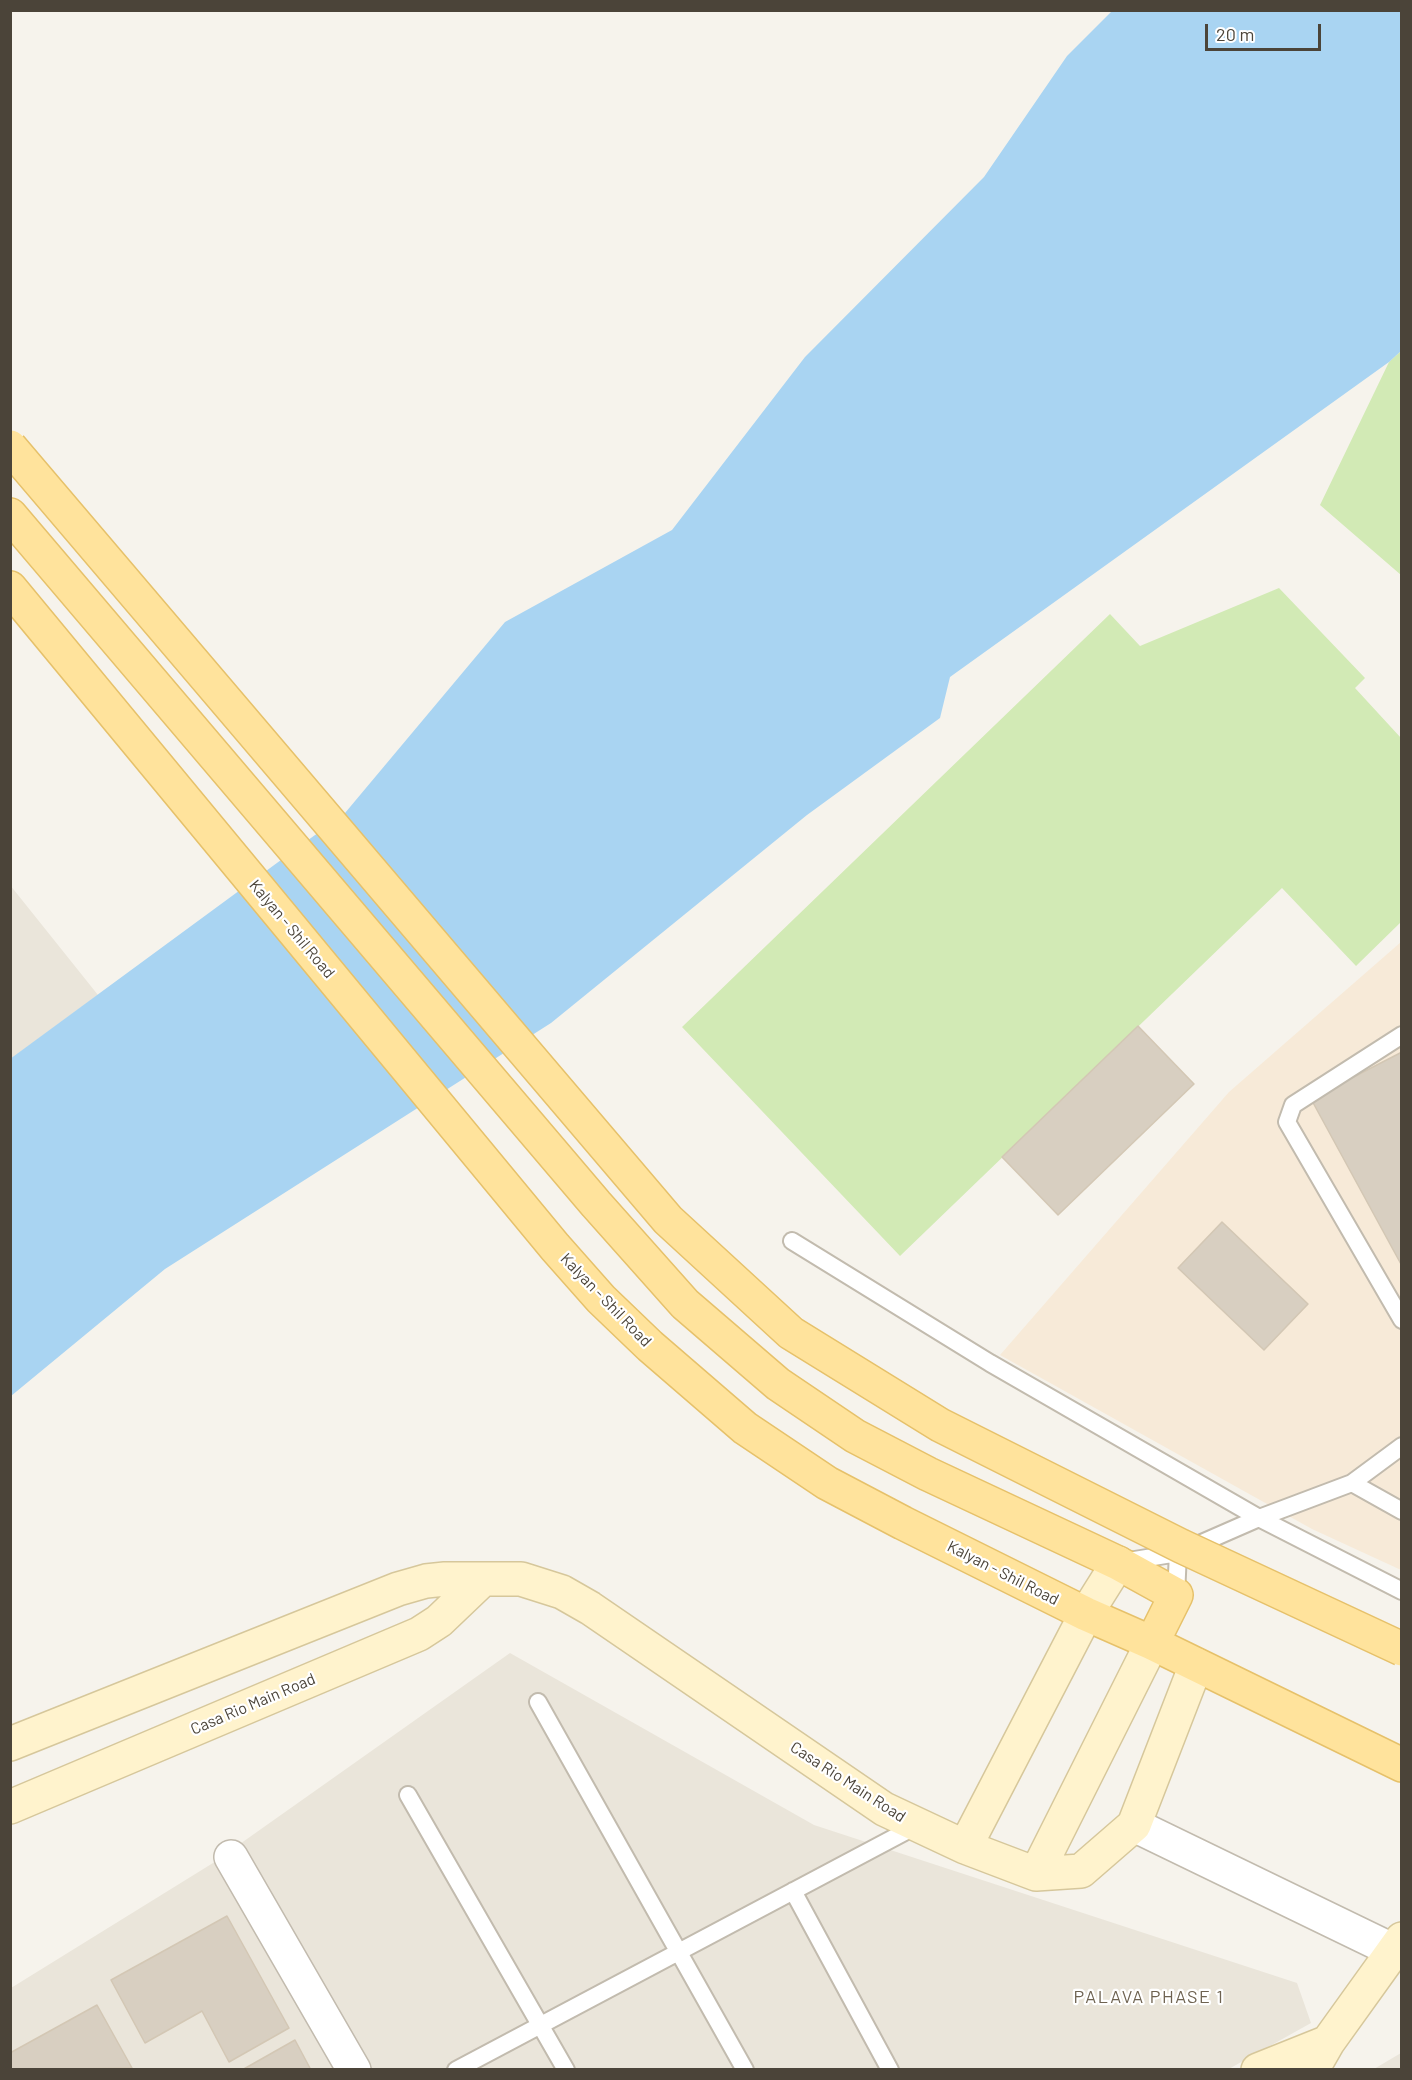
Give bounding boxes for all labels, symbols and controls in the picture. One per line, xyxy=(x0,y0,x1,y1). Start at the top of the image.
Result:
scale bar xyxy=(1208,12,1324,50)
text: 20 m xyxy=(1216,23,1254,45)
street label: Kalyan - Shil Road xyxy=(245,876,339,982)
street label: Kalyan - Shil Road xyxy=(556,1249,656,1351)
street label: Kalyan - Shil Road xyxy=(944,1537,1062,1609)
street label: Casa Rio Main Road xyxy=(188,1669,318,1739)
street label: Casa Rio Main Road xyxy=(787,1738,909,1826)
district label: PALAVA PHASE 1 xyxy=(1074,1986,1224,2008)

